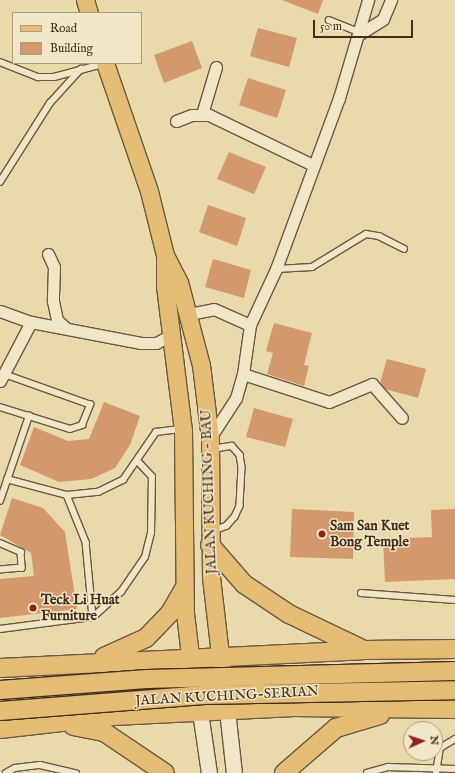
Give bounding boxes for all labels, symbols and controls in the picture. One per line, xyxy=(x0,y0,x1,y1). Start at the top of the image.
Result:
legend xyxy=(12,12,142,64)
scale bar xyxy=(315,12,415,38)
text: 50 m xyxy=(320,19,342,34)
text: Road xyxy=(50,21,77,36)
text: Building xyxy=(50,41,93,56)
street label: JALAN KUCHING - BAU xyxy=(198,409,220,575)
place label: Sam San Kuet Bong Temple xyxy=(330,518,409,550)
marker: Sam San Kuet Bong Temple xyxy=(317,529,327,539)
place label: Teck Li Huat Furniture xyxy=(41,592,120,624)
marker: Teck Li Huat Furniture xyxy=(28,603,38,613)
street label: JALAN KUCHING-SERIAN xyxy=(135,683,319,709)
north arrow xyxy=(403,721,443,761)
text: N xyxy=(427,735,441,746)

